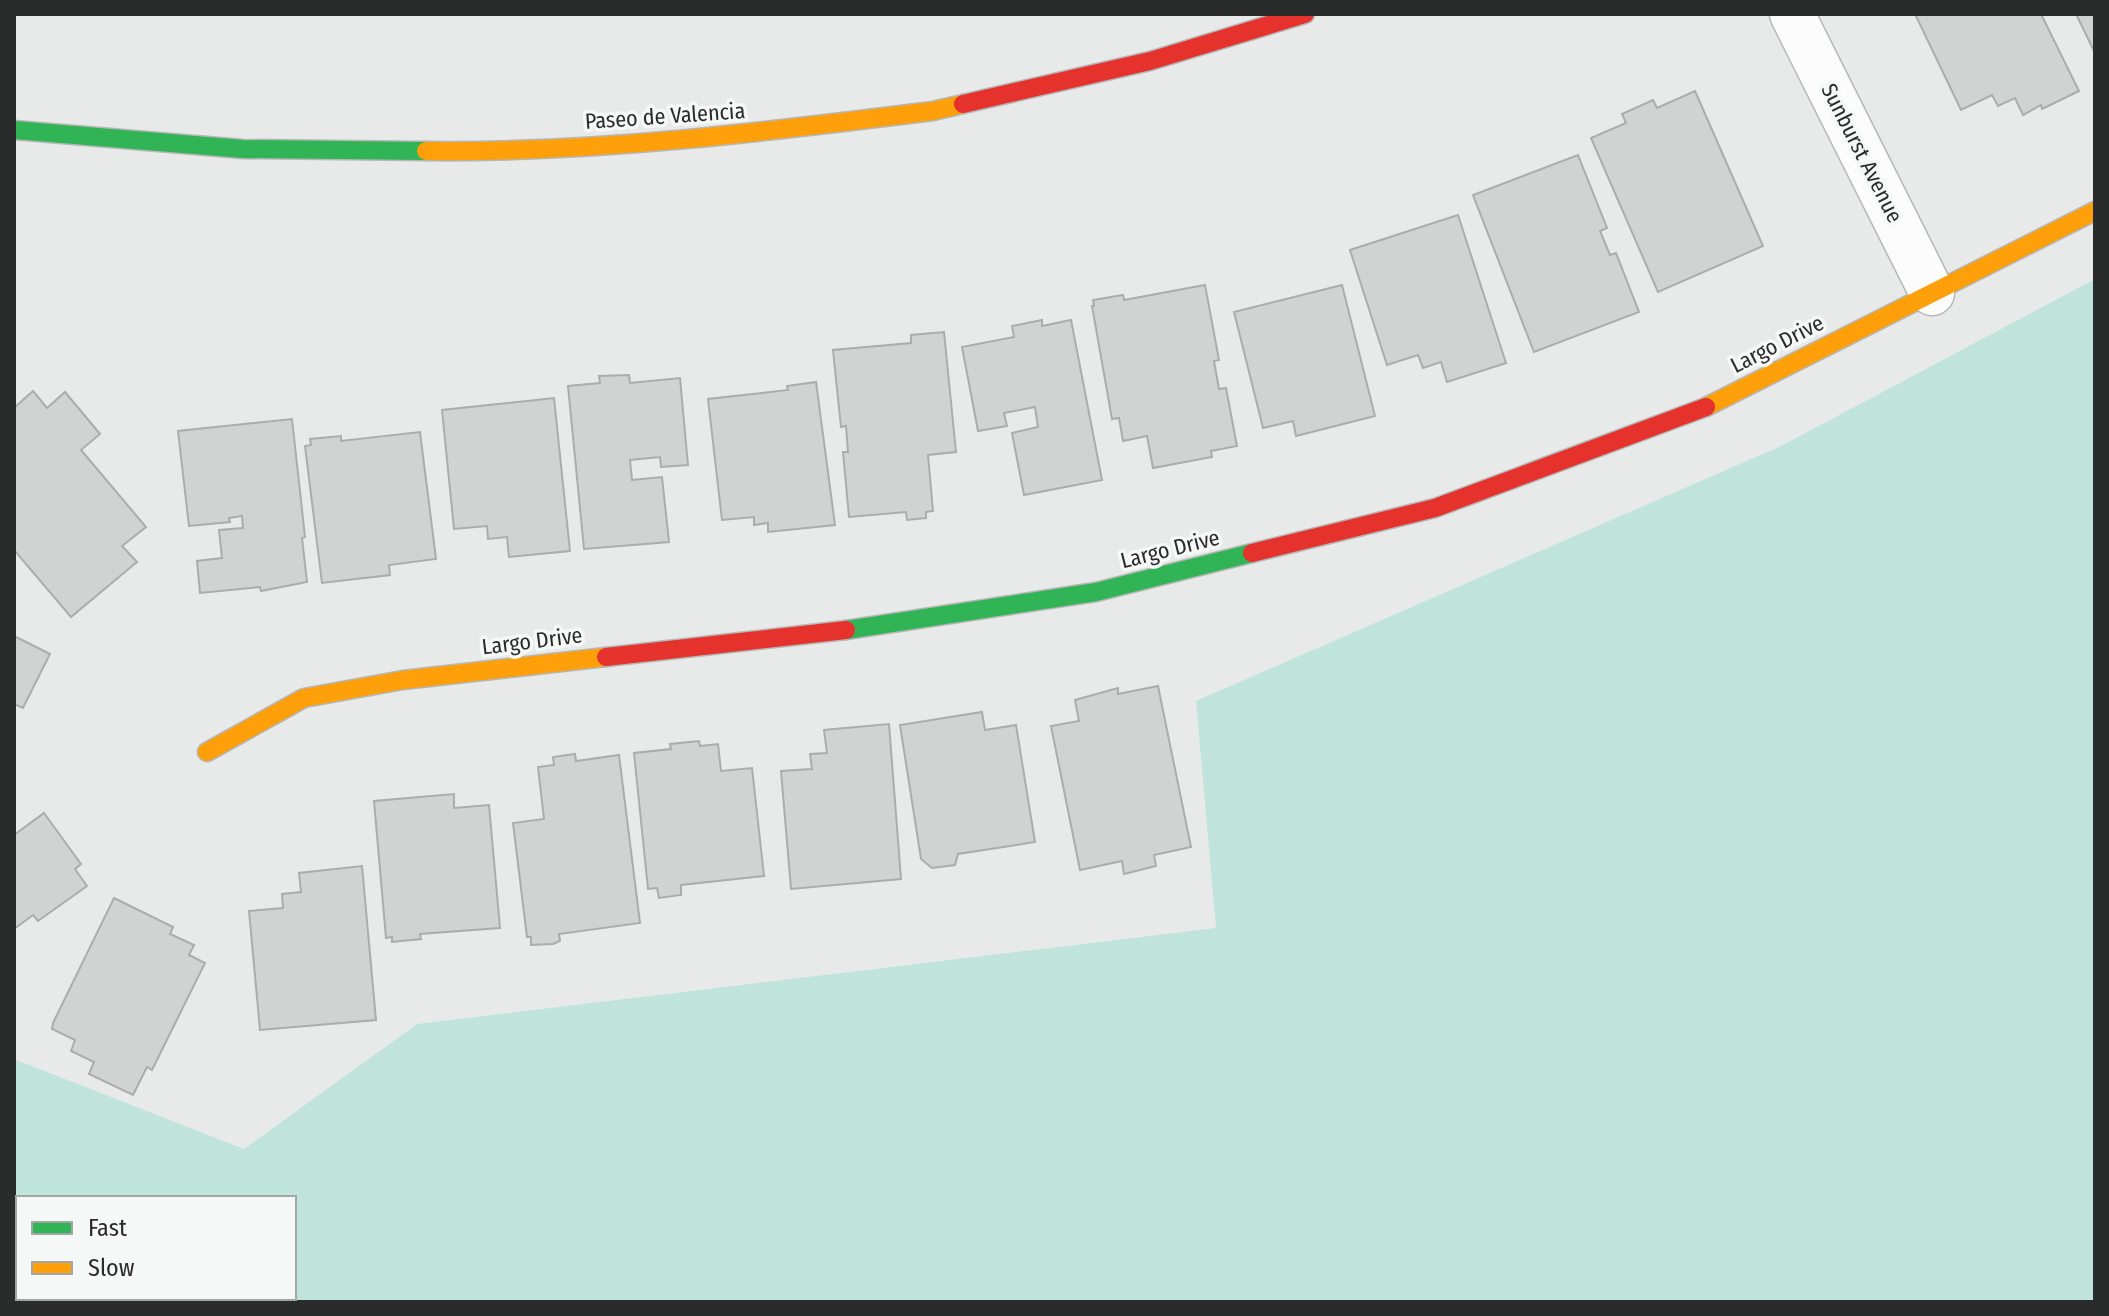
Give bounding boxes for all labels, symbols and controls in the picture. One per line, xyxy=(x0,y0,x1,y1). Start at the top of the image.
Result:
street label: Sunburst Avenue xyxy=(1815,79,1909,227)
street label: Paseo de Valencia xyxy=(584,97,746,135)
street label: Largo Drive xyxy=(1726,309,1828,379)
street label: Largo Drive xyxy=(1118,524,1222,574)
street label: Largo Drive xyxy=(480,621,584,661)
legend xyxy=(16,1196,296,1300)
text: Fast xyxy=(88,1214,127,1242)
text: Slow xyxy=(88,1254,135,1282)

